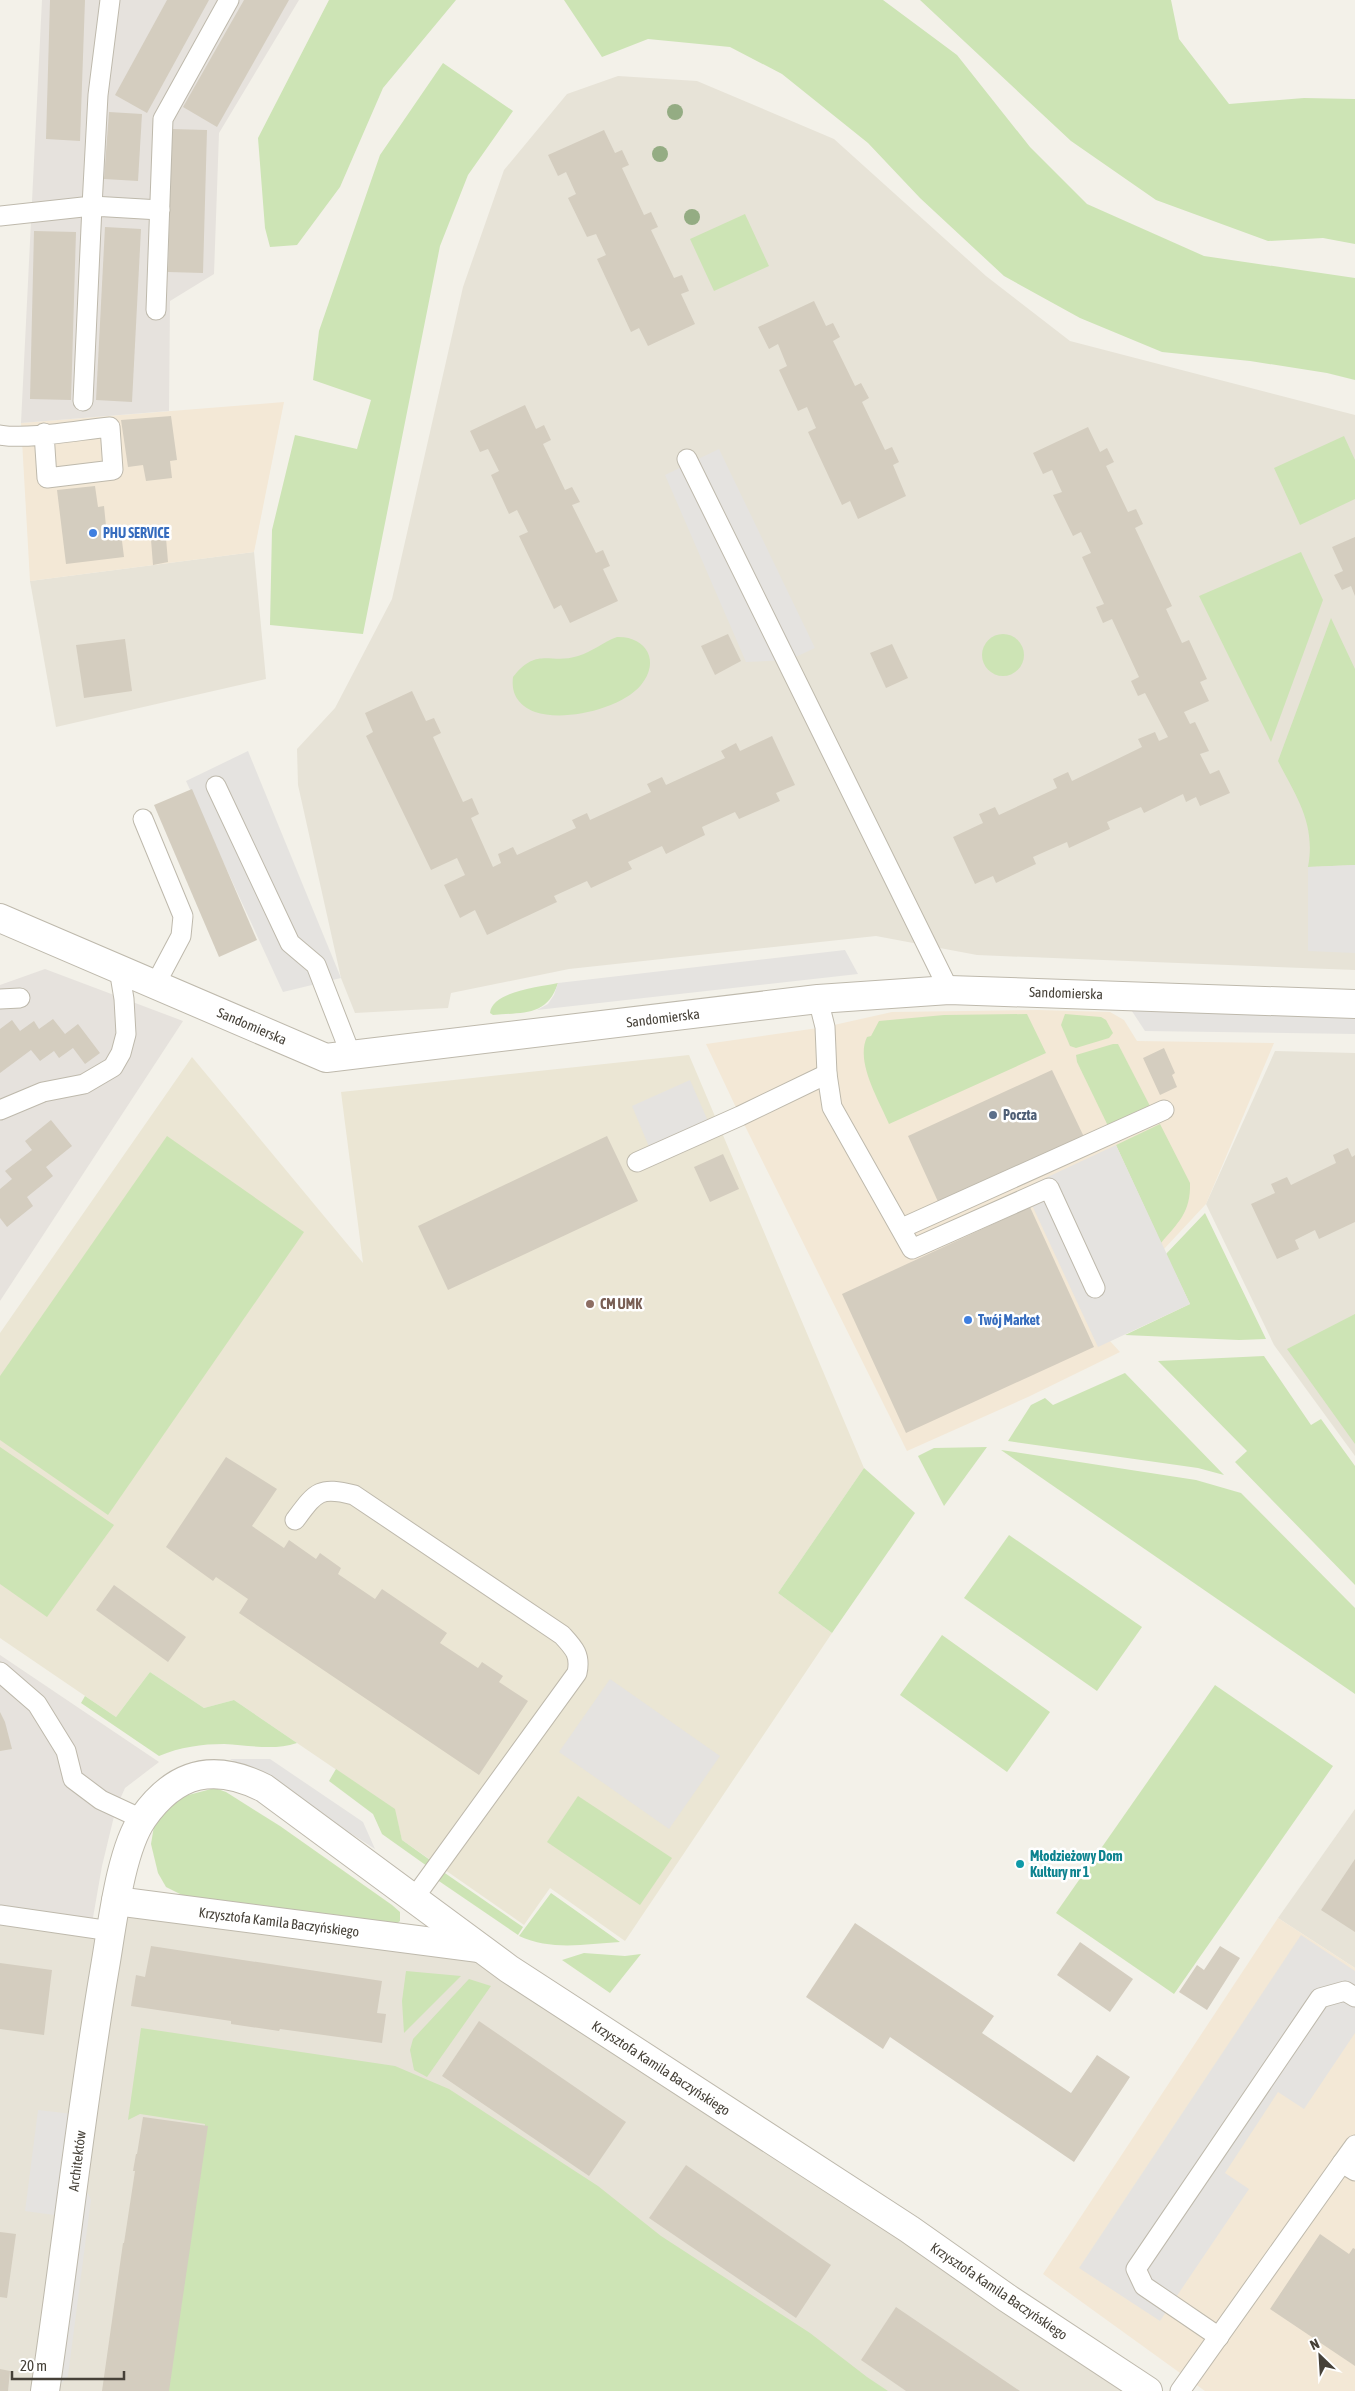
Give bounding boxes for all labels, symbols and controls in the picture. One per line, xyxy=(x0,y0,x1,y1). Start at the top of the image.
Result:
place label: PHU SERVICE xyxy=(103,525,170,541)
marker: PHU SERVICE xyxy=(87,527,99,539)
street label: Sandomierska xyxy=(1029,984,1103,1002)
street label: Sandomierska xyxy=(215,1004,289,1048)
street label: Sandomierska xyxy=(625,1006,701,1030)
place label: Poczta xyxy=(1003,1107,1038,1123)
marker: Poczta xyxy=(987,1109,999,1121)
place label: CM UMK xyxy=(600,1296,642,1312)
marker: CM UMK xyxy=(584,1298,596,1310)
place label: Twój Market xyxy=(978,1312,1040,1328)
marker: Twój Market xyxy=(962,1314,974,1326)
place label: Młodzieżowy Dom Kultury nr 1 xyxy=(1030,1848,1123,1880)
marker: Młodzieżowy Dom Kultury nr 1 xyxy=(1014,1858,1026,1870)
street label: Krzysztofa Kamila Baczyńskiego xyxy=(198,1904,360,1940)
street label: Krzysztofa Kamila Baczyńskiego xyxy=(589,2017,733,2119)
street label: Architektów xyxy=(65,2129,89,2192)
street label: Krzysztofa Kamila Baczyńskiego xyxy=(928,2239,1070,2343)
north arrow xyxy=(1295,2331,1345,2381)
text: N xyxy=(1307,2335,1322,2353)
scale bar xyxy=(12,2348,125,2380)
text: 20 m xyxy=(20,2357,47,2374)

